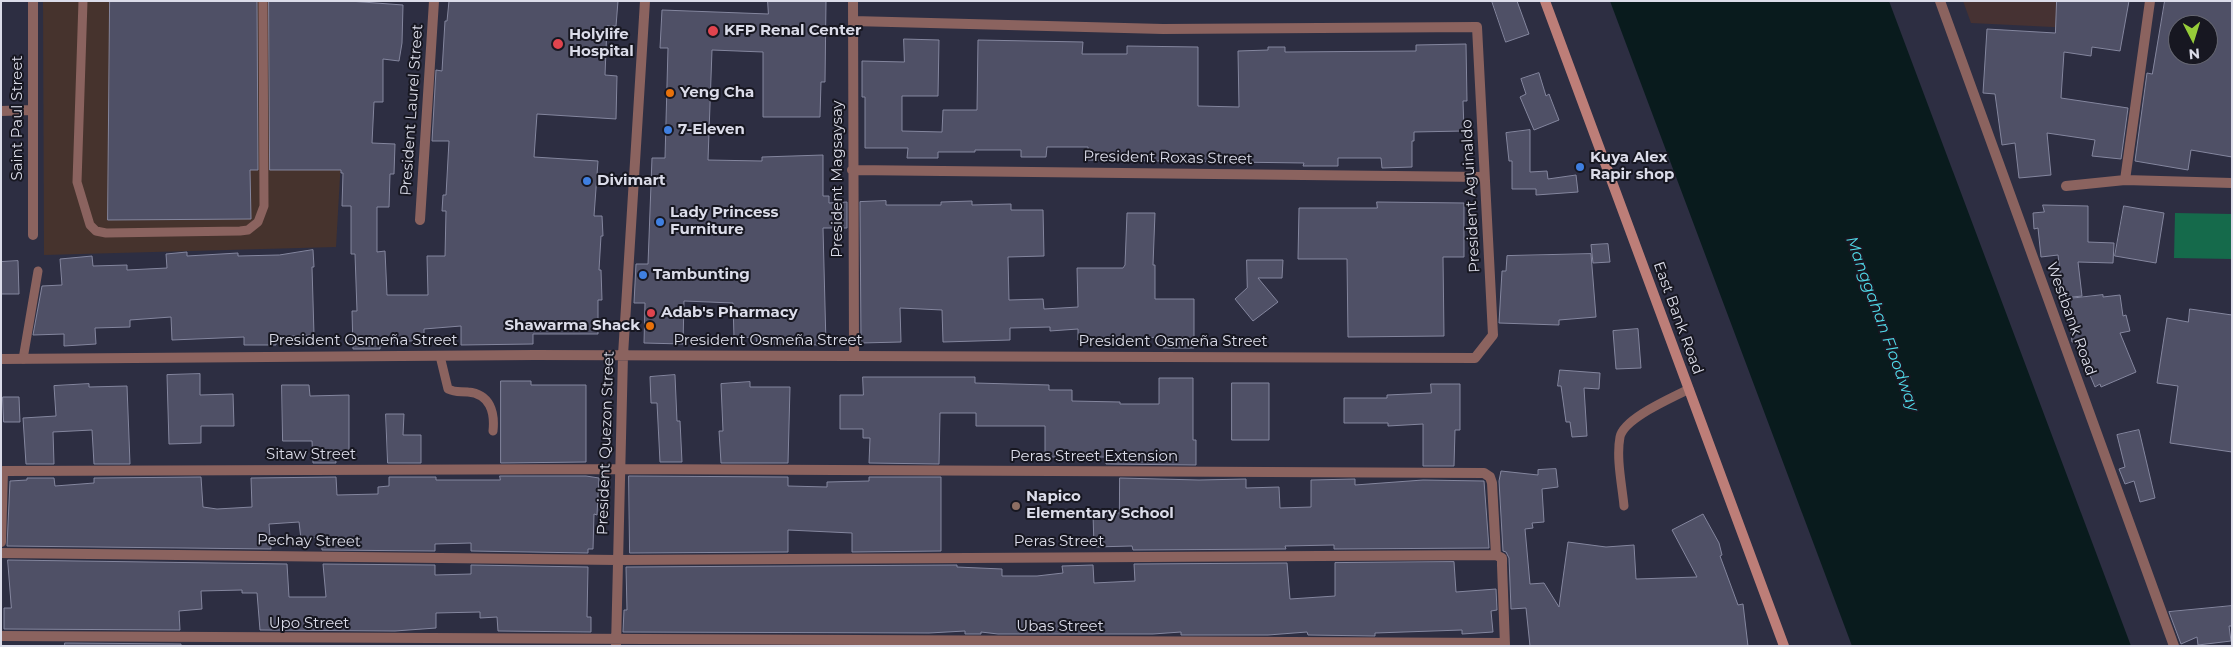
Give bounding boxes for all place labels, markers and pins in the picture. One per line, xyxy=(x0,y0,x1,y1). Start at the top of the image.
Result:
place label: KFP Renal Center xyxy=(724,22,861,40)
marker: KFP Renal Center xyxy=(706,24,720,38)
place label: Holylife Hospital xyxy=(569,26,634,61)
marker: Holylife Hospital xyxy=(551,37,565,51)
place label: Yeng Cha xyxy=(680,84,754,102)
marker: Yeng Cha xyxy=(664,87,676,99)
place label: 7-Eleven xyxy=(678,121,745,139)
marker: 7-Eleven xyxy=(662,124,674,136)
place label: Kuya Alex Rapir shop xyxy=(1590,149,1674,184)
marker: Kuya Alex Rapir shop xyxy=(1574,161,1586,173)
place label: Divimart xyxy=(597,172,666,190)
marker: Divimart xyxy=(581,175,593,187)
place label: Lady Princess Furniture xyxy=(670,204,778,239)
marker: Lady Princess Furniture xyxy=(654,216,666,228)
place label: Tambunting xyxy=(653,266,750,284)
marker: Tambunting xyxy=(637,269,649,281)
place label: Adab's Pharmacy xyxy=(661,304,798,322)
marker: Adab's Pharmacy xyxy=(645,307,657,319)
place label: Shawarma Shack xyxy=(504,317,640,335)
marker: Shawarma Shack xyxy=(644,320,656,332)
place label: Napico Elementary School xyxy=(1026,488,1174,523)
marker: Napico Elementary School xyxy=(1010,500,1022,512)

